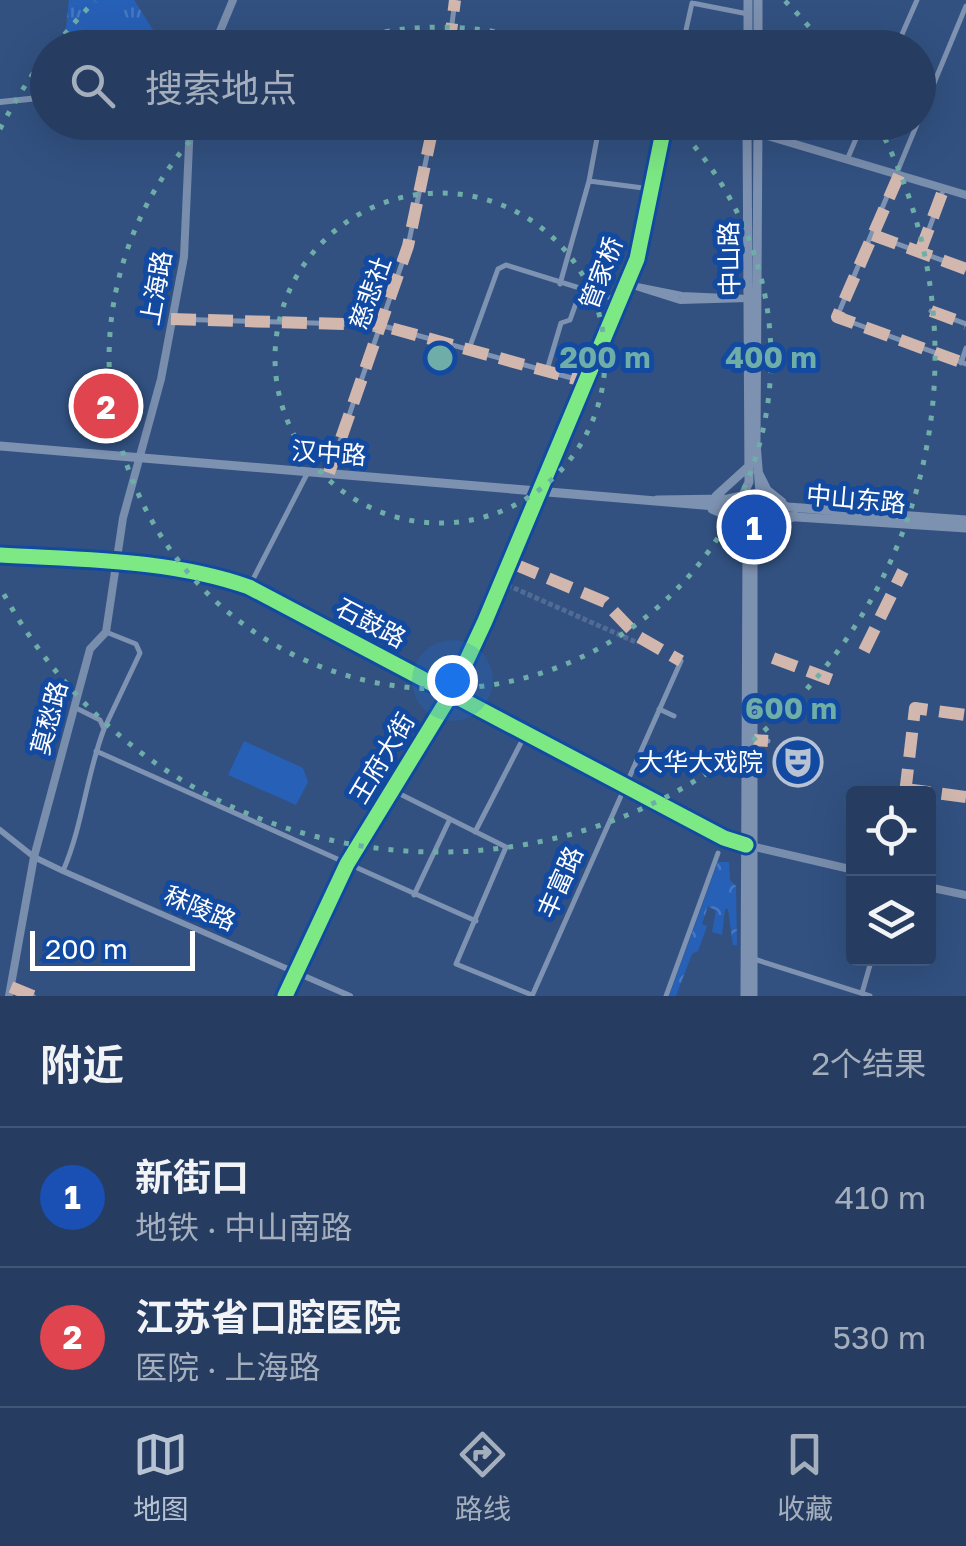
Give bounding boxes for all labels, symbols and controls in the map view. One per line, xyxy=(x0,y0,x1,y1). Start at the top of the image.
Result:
search box xyxy=(30,30,936,140)
icon: search xyxy=(65,58,120,113)
text: 搜索地点 xyxy=(145,65,297,110)
street label: 中山路 xyxy=(712,221,745,297)
street label: 管家桥 xyxy=(573,232,628,313)
street label: 上海路 xyxy=(134,248,177,328)
street label: 慈悲社 xyxy=(342,252,397,333)
text: 200 m xyxy=(559,339,651,375)
text: 400 m xyxy=(725,339,817,375)
centre of rings xyxy=(422,340,458,376)
pin: 2 xyxy=(74,368,138,444)
street label: 汉中路 xyxy=(291,434,368,471)
street label: 中山东路 xyxy=(805,479,907,518)
pin: 1 xyxy=(722,490,786,564)
street label: 石鼓路 xyxy=(331,591,412,654)
your location xyxy=(427,655,478,706)
street label: 莫愁路 xyxy=(24,678,73,758)
text: 600 m xyxy=(745,690,837,726)
street label: 王府大街 xyxy=(343,707,421,809)
theatre icon: 大华大戏院 xyxy=(772,736,824,788)
place label: 大华大戏院 xyxy=(638,746,763,777)
map controls xyxy=(846,786,936,966)
button: locate xyxy=(846,786,936,876)
street label: 丰富路 xyxy=(530,841,589,922)
button: layers xyxy=(846,876,936,966)
street label: 秣陵路 xyxy=(160,879,241,936)
scale bar xyxy=(30,926,195,970)
text: 200 m xyxy=(45,932,128,965)
text: 附近 xyxy=(40,1039,124,1089)
text: 2个结果 xyxy=(811,1044,926,1082)
text: 新街口 xyxy=(135,1154,249,1199)
text: 1 xyxy=(64,1178,81,1216)
text: 410 m xyxy=(835,1178,926,1216)
text: 地铁 · 中山南路 xyxy=(135,1208,353,1246)
text: 江苏省口腔医院 xyxy=(135,1294,401,1339)
text: 2 xyxy=(63,1318,82,1356)
text: 530 m xyxy=(833,1318,926,1356)
text: 医院 · 上海路 xyxy=(135,1348,321,1386)
tab: 地图 xyxy=(133,1427,189,1527)
tab: 路线 xyxy=(455,1427,511,1527)
tab: 收藏 xyxy=(777,1427,833,1527)

